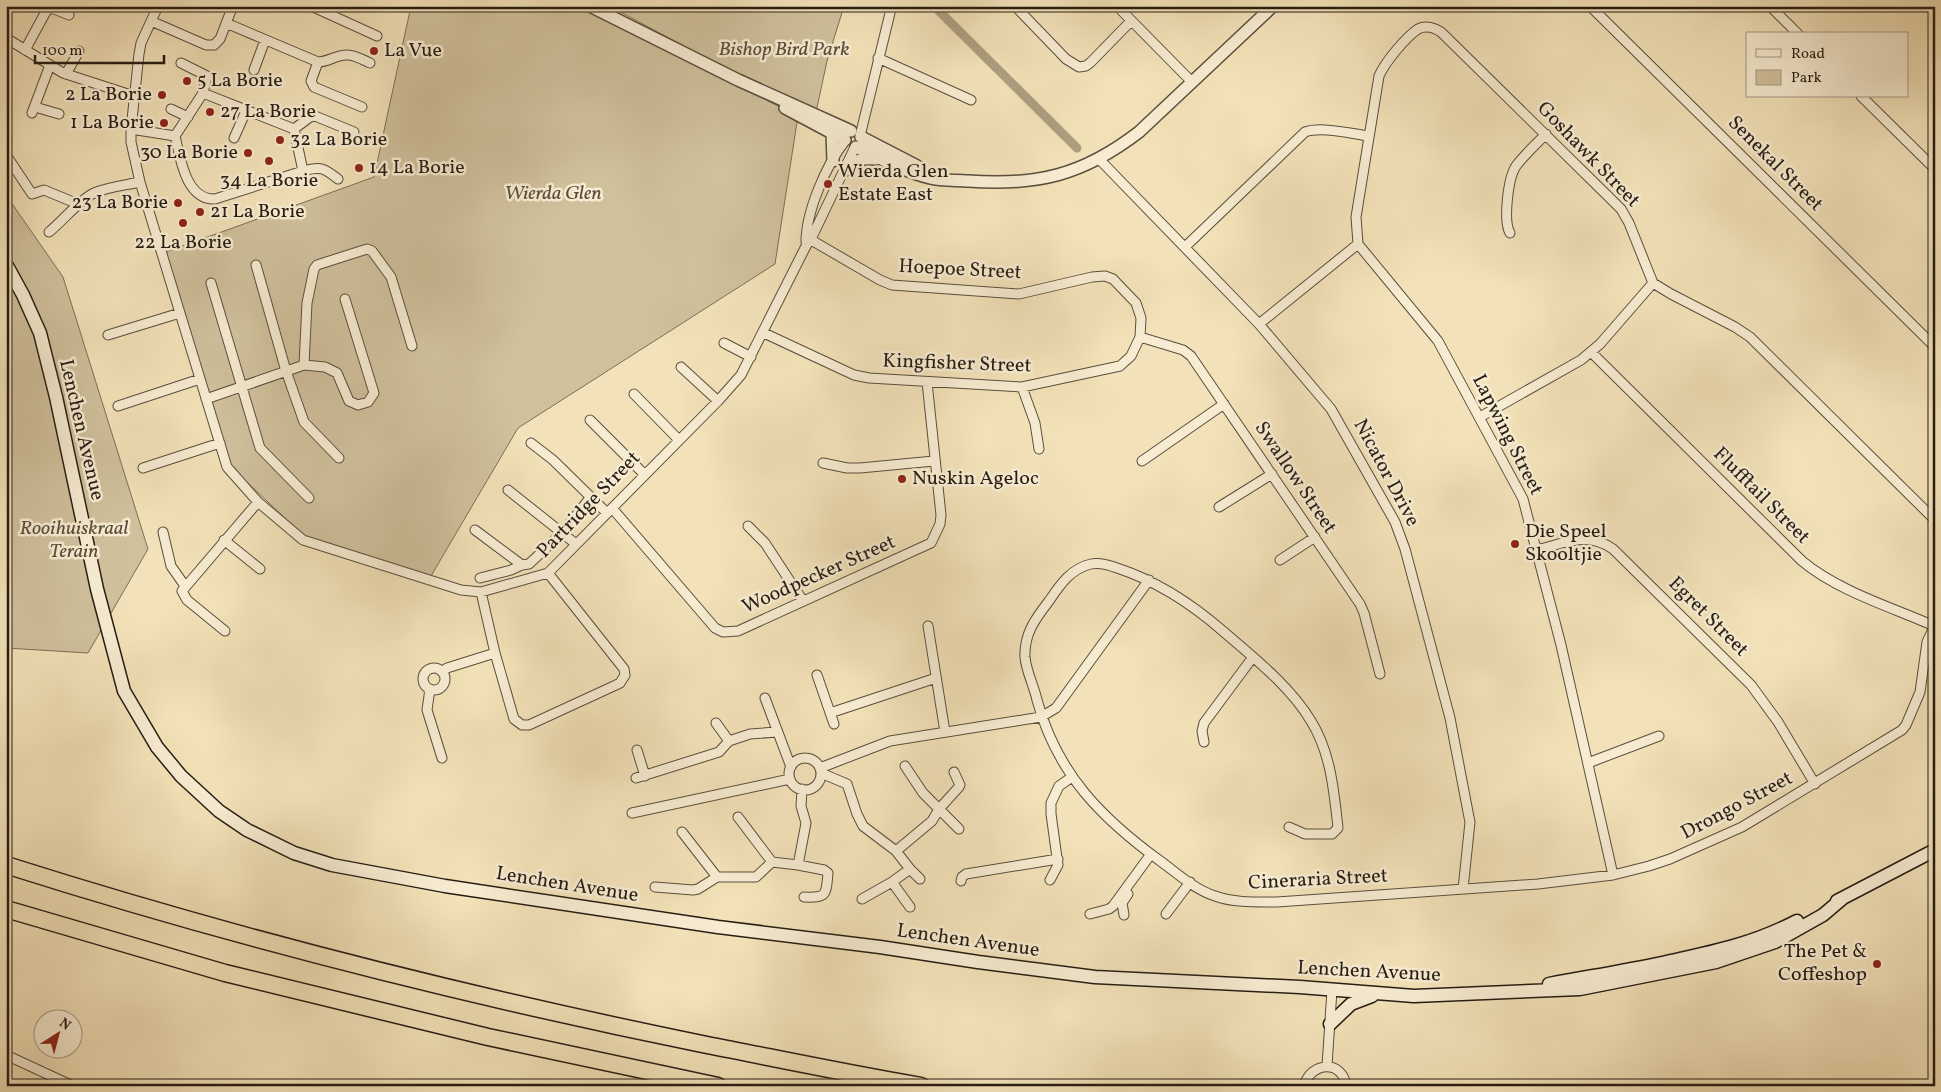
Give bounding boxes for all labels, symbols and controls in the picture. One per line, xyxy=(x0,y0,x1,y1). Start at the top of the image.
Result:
scale bar xyxy=(35,32,164,64)
legend xyxy=(1746,32,1908,98)
park label: Bishop Bird Park xyxy=(719,36,849,64)
place label: La Vue xyxy=(384,37,442,65)
text: 100 m xyxy=(42,41,82,62)
text: Road xyxy=(1791,44,1825,65)
marker: La Vue xyxy=(368,45,380,57)
place label: 5 La Borie xyxy=(197,67,283,95)
text: Park xyxy=(1791,68,1822,89)
marker: 5 La Borie xyxy=(181,75,193,87)
place label: 2 La Borie xyxy=(65,81,152,109)
marker: 2 La Borie xyxy=(156,89,168,101)
street label: Goshawk Street xyxy=(1530,96,1646,214)
place label: 27 La Borie xyxy=(220,98,316,126)
marker: 27 La Borie xyxy=(204,106,216,118)
place label: 1 La Borie xyxy=(70,109,154,137)
street label: Senekal Street xyxy=(1721,110,1829,218)
marker: 1 La Borie xyxy=(158,117,170,129)
place label: 32 La Borie xyxy=(290,126,387,154)
marker: 32 La Borie xyxy=(274,134,286,146)
place label: 30 La Borie xyxy=(140,139,238,167)
marker: 30 La Borie xyxy=(242,147,254,159)
place label: 14 La Borie xyxy=(369,154,465,182)
marker: 34 La Borie xyxy=(263,155,275,167)
place label: Wierda Glen Estate East xyxy=(838,158,949,209)
marker: 14 La Borie xyxy=(353,162,365,174)
place label: 34 La Borie xyxy=(220,167,318,195)
marker: Wierda Glen Estate East xyxy=(822,178,834,190)
park label: Wierda Glen xyxy=(504,180,602,208)
place label: 23 La Borie xyxy=(71,189,168,217)
marker: 23 La Borie xyxy=(172,197,184,209)
place label: 21 La Borie xyxy=(210,198,305,226)
marker: 21 La Borie xyxy=(194,206,206,218)
marker: 22 La Borie xyxy=(177,217,189,229)
place label: 22 La Borie xyxy=(134,229,232,257)
street label: Hoepoe Street xyxy=(898,253,1022,287)
street label: Kingfisher Street xyxy=(882,347,1032,381)
street label: Lenchen Avenue xyxy=(51,357,111,503)
street label: Lapwing Street xyxy=(1464,370,1550,500)
street label: Nicator Drive xyxy=(1346,414,1426,532)
street label: Swallow Street xyxy=(1247,416,1343,540)
street label: Flufftail Street xyxy=(1706,441,1816,551)
street label: Partridge Street xyxy=(531,445,647,565)
place label: Nuskin Ageloc xyxy=(912,465,1039,493)
marker: Nuskin Ageloc xyxy=(896,473,908,485)
park label: Rooihuiskraal Terain xyxy=(20,515,128,566)
place label: Die Speel Skooltjie xyxy=(1525,518,1607,569)
street label: Woodpecker Street xyxy=(738,529,900,621)
marker: Die Speel Skooltjie xyxy=(1509,538,1521,550)
street label: Egret Street xyxy=(1661,570,1755,664)
street label: Drongo Street xyxy=(1676,765,1798,847)
street label: Lenchen Avenue xyxy=(494,860,640,910)
street label: Cineraria Street xyxy=(1248,862,1388,898)
street label: Lenchen Avenue xyxy=(895,917,1041,965)
place label: The Pet & Coffeshop xyxy=(1778,938,1867,989)
street label: Lenchen Avenue xyxy=(1296,954,1442,990)
marker: The Pet & Coffeshop xyxy=(1871,958,1883,970)
north arrow xyxy=(32,1010,82,1060)
text: N xyxy=(55,1014,74,1035)

